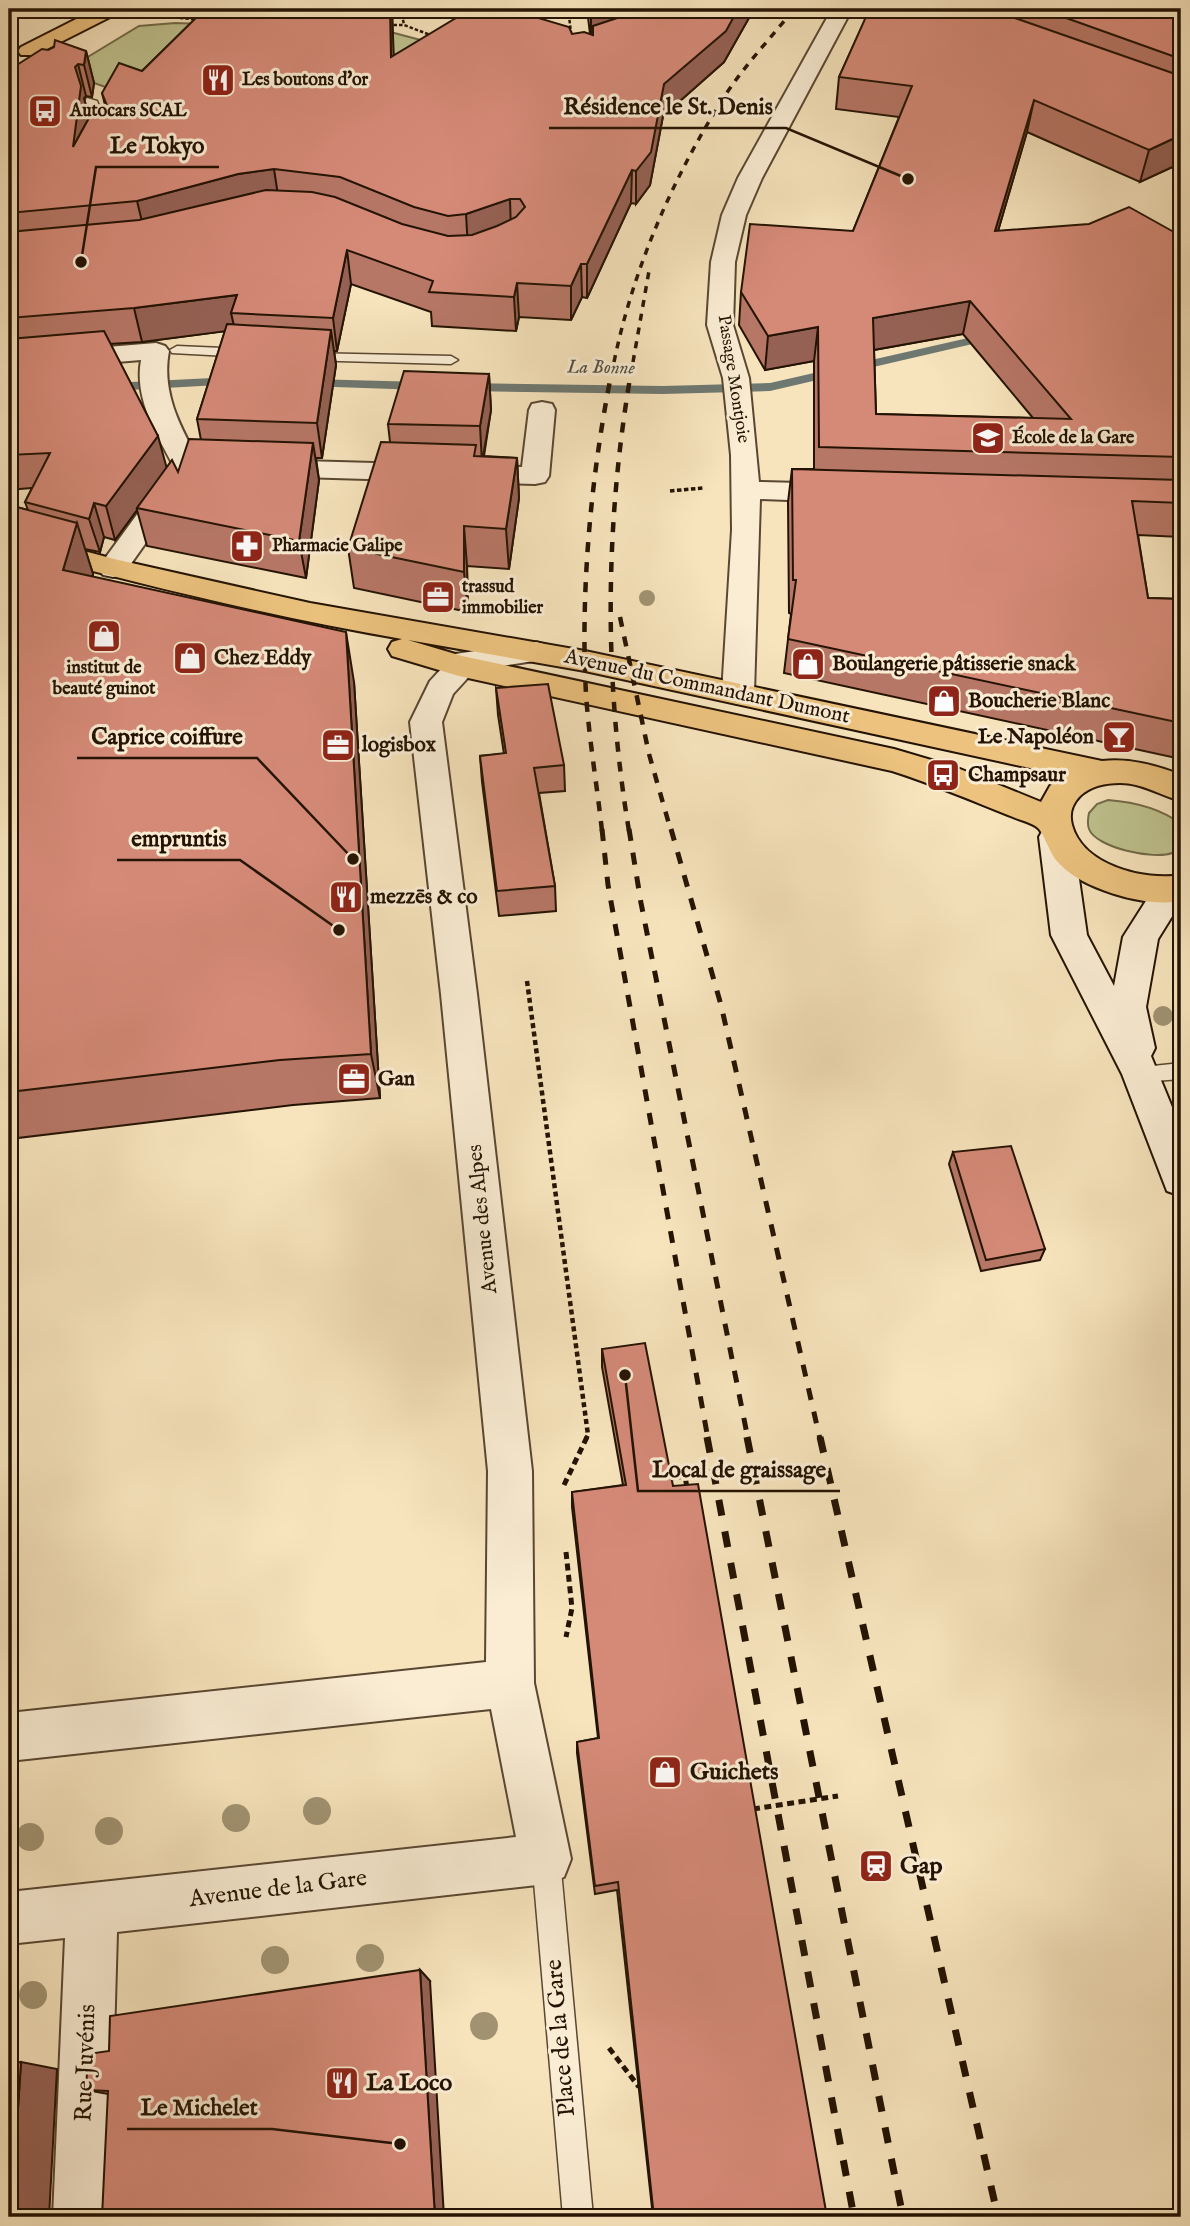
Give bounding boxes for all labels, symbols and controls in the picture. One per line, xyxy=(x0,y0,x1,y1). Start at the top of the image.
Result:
restaurant icon: Les boutons d'or xyxy=(199,61,237,99)
place label: Les boutons d'or xyxy=(242,69,369,92)
callout: Résidence le St. Denis xyxy=(549,84,786,128)
bus stop icon: Autocars SCAL xyxy=(26,92,64,130)
text: Résidence le St. Denis xyxy=(563,93,773,122)
place label: Autocars SCAL xyxy=(69,100,188,123)
callout: Le Tokyo xyxy=(96,123,219,167)
text: Le Tokyo xyxy=(110,132,205,161)
street label: Passage Montjoie xyxy=(712,313,754,445)
water label: La Bonne xyxy=(566,355,636,381)
school or university icon: École de la Gare xyxy=(969,419,1007,457)
place label: École de la Gare xyxy=(1012,425,1135,450)
pharmacy icon: Pharmacie Galipe xyxy=(228,527,266,565)
place label: Pharmacie Galipe xyxy=(272,535,403,558)
place label: trassud immobilier xyxy=(461,576,544,620)
office icon: trassud immobilier xyxy=(419,578,457,616)
shop icon: institut de beauté guinot xyxy=(85,617,123,655)
shop icon: Chez Eddy xyxy=(171,639,209,677)
street label: Avenue du Commandant Dumont xyxy=(561,643,852,730)
place label: Chez Eddy xyxy=(214,645,312,672)
shop icon: Boulangerie pâtisserie snack xyxy=(789,645,827,683)
place label: Boulangerie pâtisserie snack xyxy=(832,651,1076,678)
place label: institut de beauté guinot xyxy=(52,657,156,701)
shop icon: Boucherie Blanc xyxy=(925,682,963,720)
place label: Boucherie Blanc xyxy=(968,688,1110,715)
callout: Caprice coiffure xyxy=(77,714,257,758)
bar icon: Le Napoléon xyxy=(1100,718,1138,756)
text: Caprice coiffure xyxy=(91,723,243,752)
place label: Le Napoléon xyxy=(978,724,1094,751)
office icon: logisbox xyxy=(319,726,357,764)
place label: logisbox xyxy=(361,732,437,759)
bus stop icon: Champsaur xyxy=(924,756,962,794)
place label: Champsaur xyxy=(968,762,1066,789)
callout: empruntis xyxy=(117,816,240,860)
text: empruntis xyxy=(131,825,227,854)
restaurant icon: mezzēs & co xyxy=(327,878,365,916)
place label: mezzēs & co xyxy=(370,884,478,911)
office icon: Gan xyxy=(335,1060,373,1098)
place label: Gan xyxy=(378,1066,415,1093)
street label: Avenue des Alpes xyxy=(462,1143,504,1296)
callout: Local de graissage xyxy=(638,1447,840,1491)
text: Local de graissage xyxy=(652,1456,826,1485)
shop icon: Guichets xyxy=(646,1753,684,1791)
place label: Guichets xyxy=(690,1757,779,1788)
station icon: Gap xyxy=(857,1847,895,1885)
place label: Gap xyxy=(900,1851,942,1882)
street label: Avenue de la Gare xyxy=(186,1863,369,1915)
street label: Place de la Gare xyxy=(539,1958,583,2118)
street label: Rue Juvénis xyxy=(68,2004,104,2122)
restaurant icon: La Loco xyxy=(323,2064,361,2102)
place label: La Loco xyxy=(366,2068,452,2099)
callout: Le Michelet xyxy=(127,2085,272,2129)
text: Le Michelet xyxy=(140,2094,258,2123)

